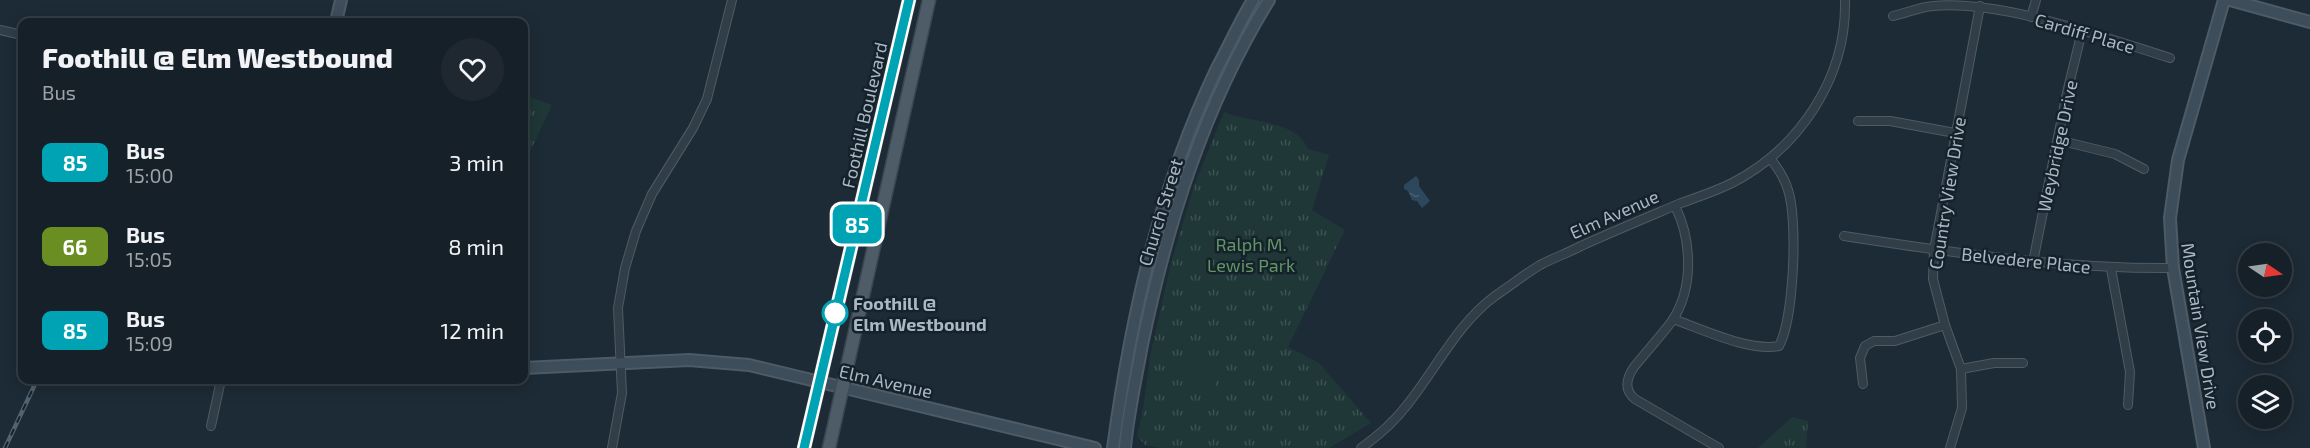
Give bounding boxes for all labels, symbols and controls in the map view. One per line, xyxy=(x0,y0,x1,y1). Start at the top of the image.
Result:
street label: Cardiff Place xyxy=(2032,8,2138,58)
button: heart xyxy=(441,38,504,101)
text: Foothill @ Elm Westbound xyxy=(42,40,393,74)
street label: Foothill Boulevard xyxy=(837,40,891,190)
street label: Weybridge Drive xyxy=(2032,78,2082,214)
text: Bus xyxy=(42,80,76,104)
street label: Country View Drive xyxy=(1924,115,1970,271)
text: Bus xyxy=(126,137,165,163)
text: 3 min xyxy=(449,149,504,175)
text: 85 xyxy=(63,150,87,175)
street label: Church Street xyxy=(1133,155,1187,268)
text: 15:00 xyxy=(126,163,174,187)
street label: Elm Avenue xyxy=(1566,185,1662,243)
line badge: 85 xyxy=(830,204,884,244)
text: 85 xyxy=(845,212,869,237)
text: Bus xyxy=(126,221,165,247)
text: 8 min xyxy=(448,233,504,259)
park label: Ralph M. Lewis Park xyxy=(1207,233,1295,276)
text: 66 xyxy=(63,234,87,259)
street label: Mountain View Drive xyxy=(2177,241,2225,411)
street label: Belvedere Place xyxy=(1960,242,2092,278)
north arrow xyxy=(2238,243,2292,297)
map controls xyxy=(2238,243,2292,429)
text: 15:05 xyxy=(126,247,172,271)
place label: Foothill @ Elm Westbound xyxy=(853,292,987,335)
marker: Foothill @ Elm Westbound xyxy=(822,300,848,326)
text: Bus xyxy=(126,305,165,331)
button: locate xyxy=(2238,309,2292,363)
text: 12 min xyxy=(440,317,504,343)
text: 85 xyxy=(63,318,87,343)
text: 15:09 xyxy=(126,331,173,355)
street label: Elm Avenue xyxy=(837,360,935,402)
button: layers xyxy=(2238,375,2292,429)

